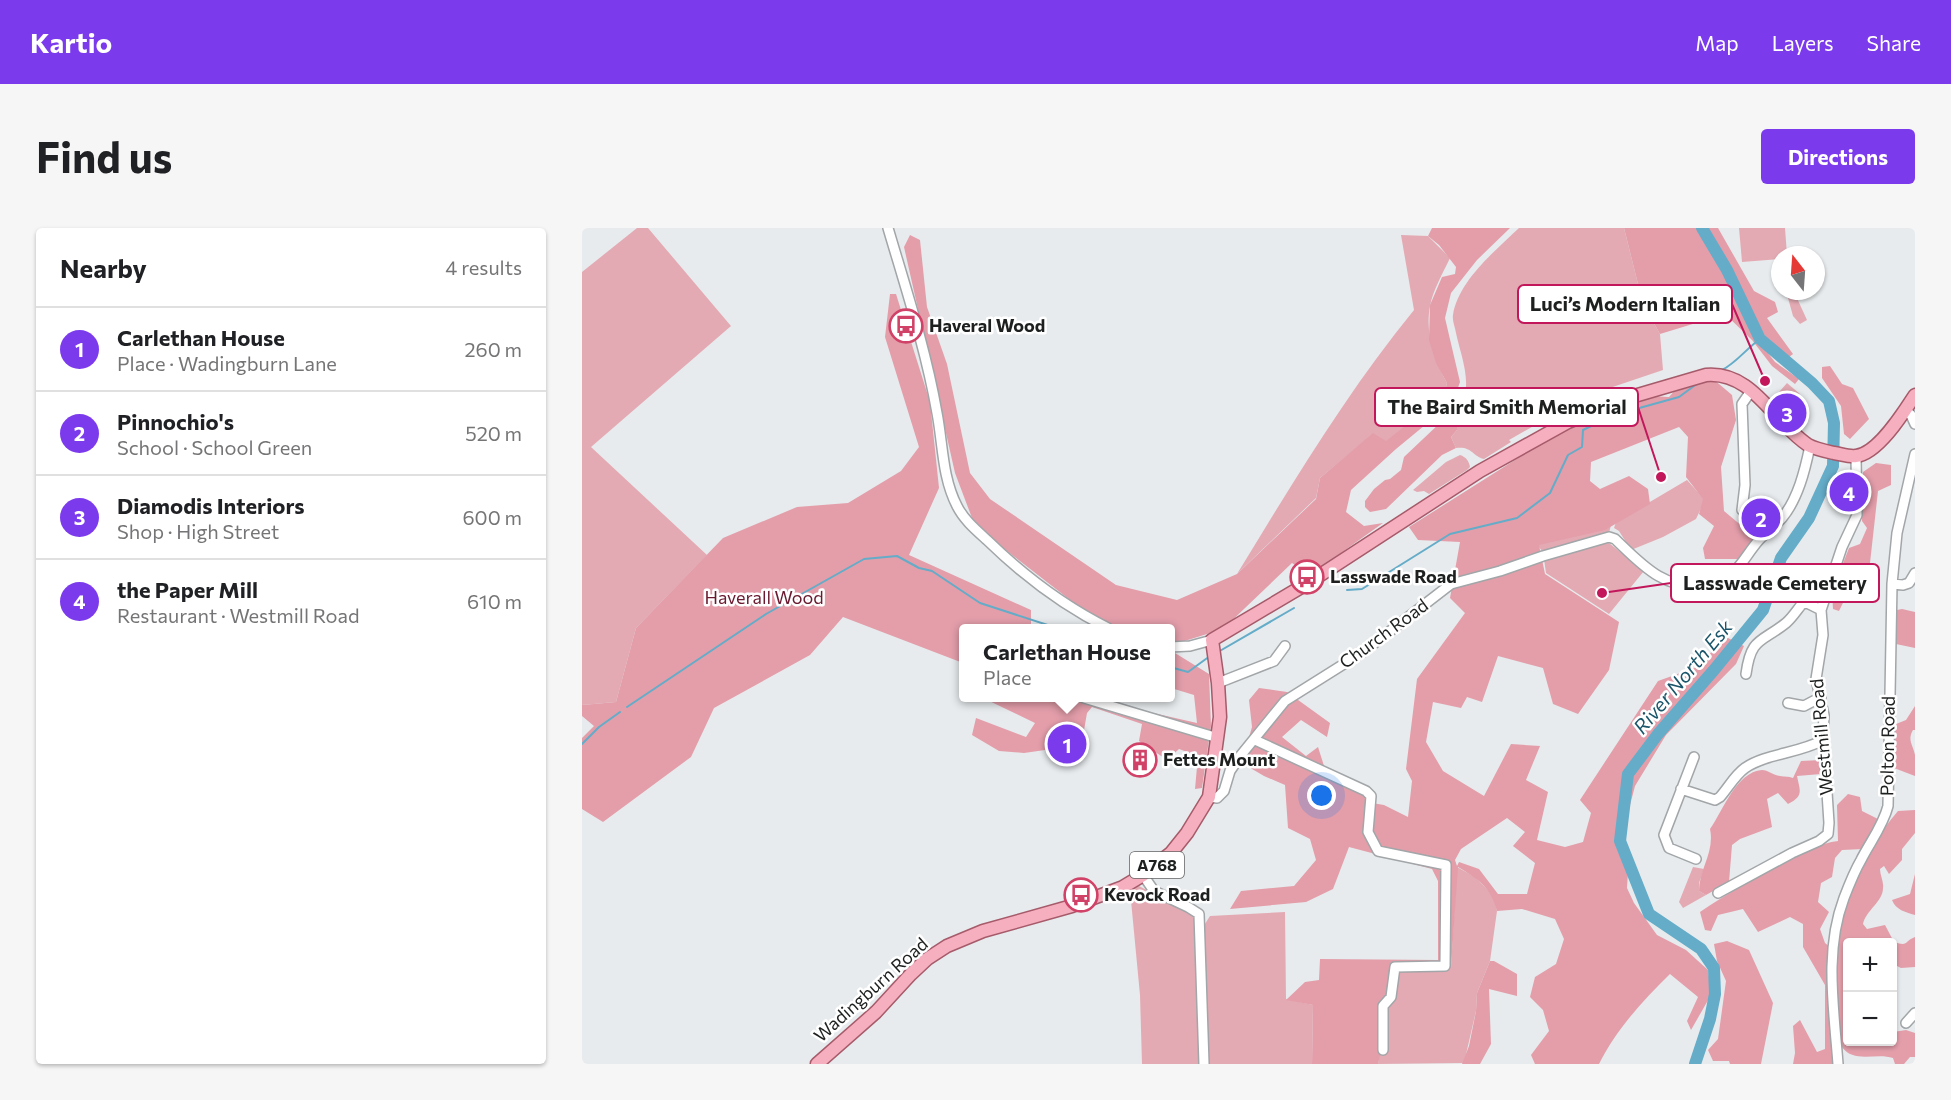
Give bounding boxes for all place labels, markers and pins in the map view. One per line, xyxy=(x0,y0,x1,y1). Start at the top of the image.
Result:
callout: Luci’s Modern Italian xyxy=(1518,285,1732,323)
bus stop icon: Haveral Wood xyxy=(888,308,924,344)
place label: Haveral Wood xyxy=(929,314,1045,336)
callout: The Baird Smith Memorial xyxy=(1375,388,1638,426)
pin: 3 xyxy=(1768,390,1806,435)
pin: 4 xyxy=(1830,470,1868,514)
pin: 2 xyxy=(1742,496,1780,540)
bus stop icon: Lasswade Road xyxy=(1289,559,1325,595)
callout: Lasswade Cemetery xyxy=(1671,564,1879,602)
place label: Lasswade Road xyxy=(1330,565,1457,587)
pin: 1 xyxy=(1048,722,1086,766)
building icon: Fettes Mount xyxy=(1122,742,1158,778)
place label: Fettes Mount xyxy=(1163,748,1276,770)
bus stop icon: Kevock Road xyxy=(1063,877,1099,913)
place label: Kevock Road xyxy=(1104,883,1210,905)

